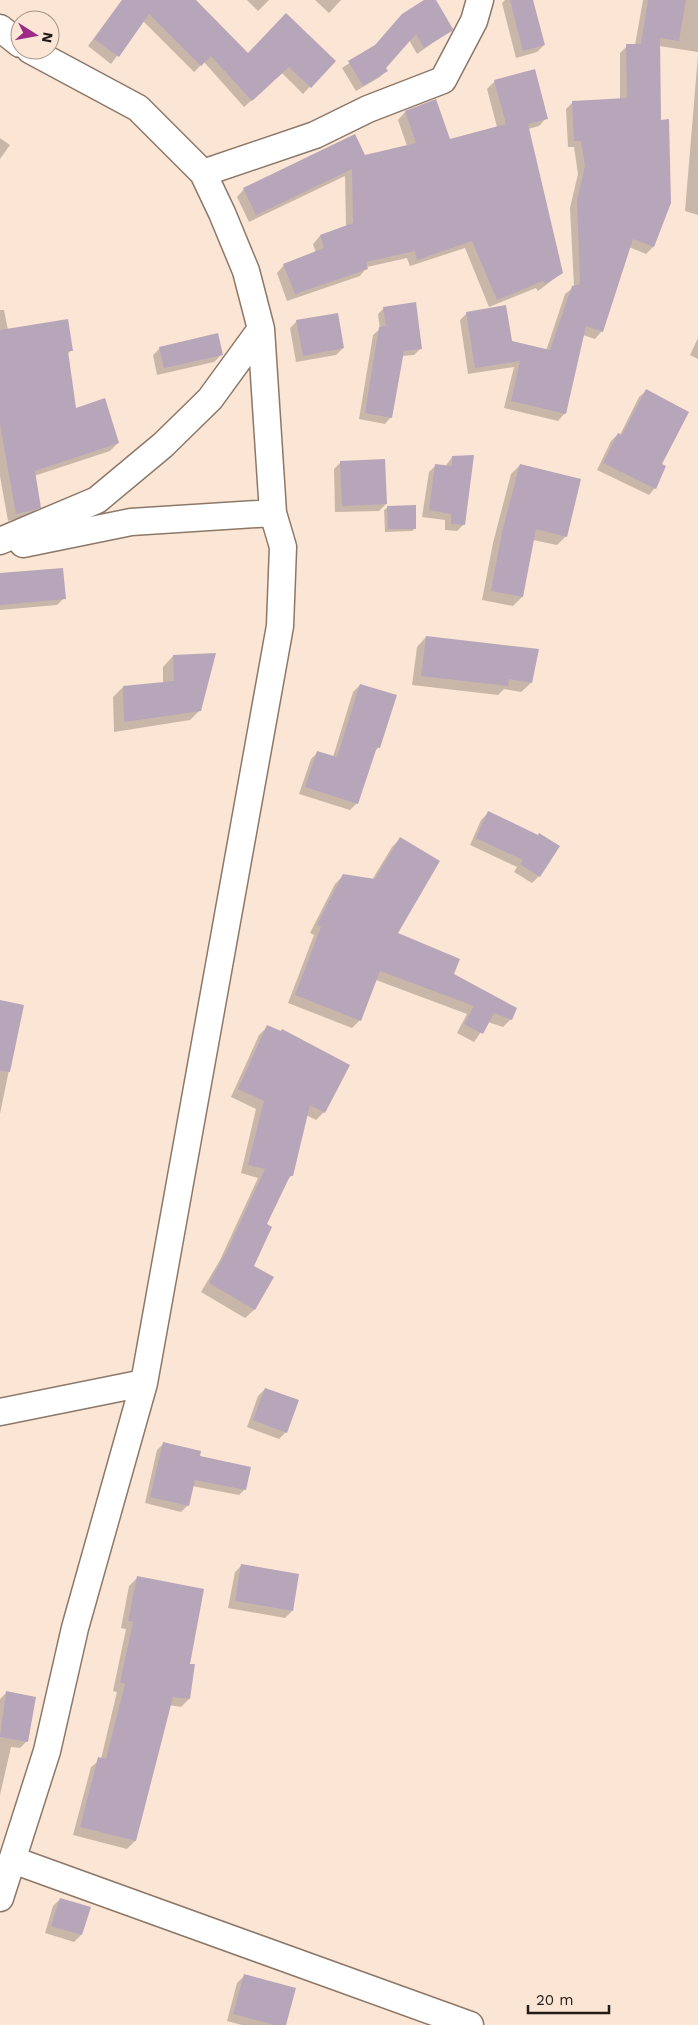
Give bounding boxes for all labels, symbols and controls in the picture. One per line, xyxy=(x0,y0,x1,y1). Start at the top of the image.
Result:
north arrow xyxy=(10,10,60,60)
text: N xyxy=(39,31,57,44)
scale bar xyxy=(528,1982,609,2014)
text: 20 m xyxy=(536,1991,574,2009)

